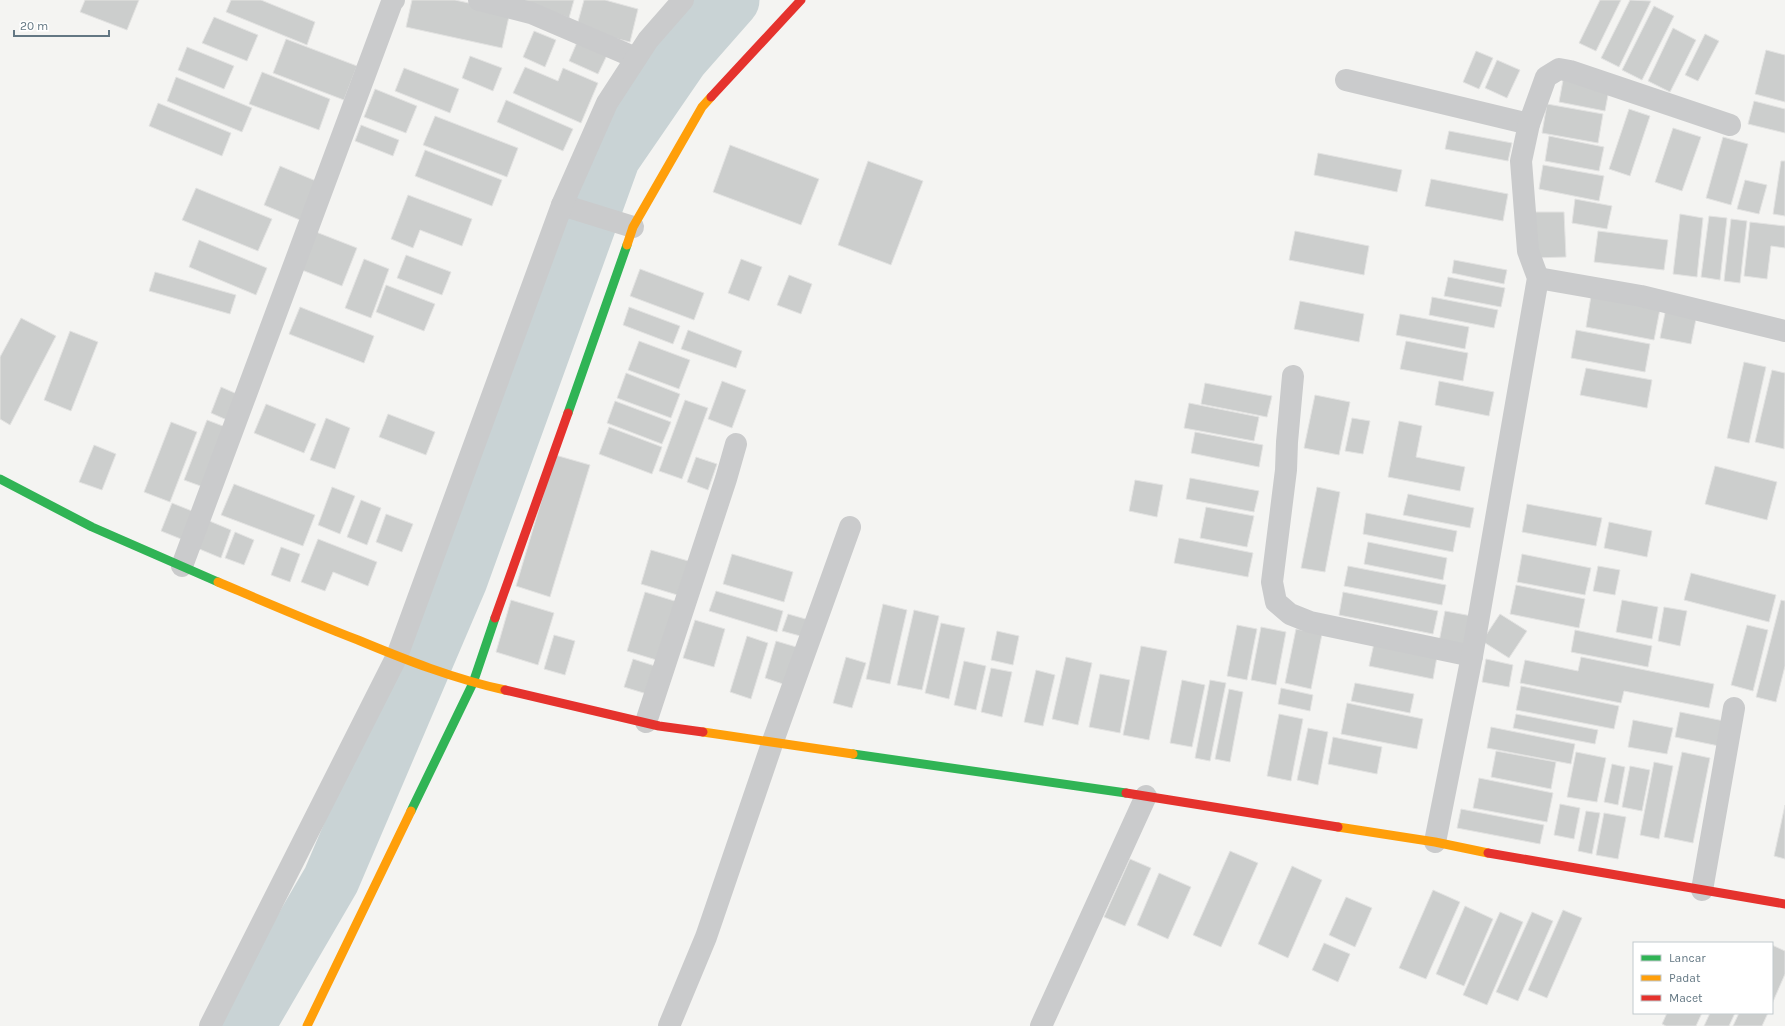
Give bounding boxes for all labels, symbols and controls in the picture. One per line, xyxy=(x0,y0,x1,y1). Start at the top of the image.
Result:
scale bar xyxy=(14,12,109,38)
text: 20 m xyxy=(20,19,48,33)
legend xyxy=(1633,942,1773,1014)
text: Lancar xyxy=(1669,951,1706,965)
text: Padat xyxy=(1669,971,1701,985)
text: Macet xyxy=(1669,991,1703,1005)

